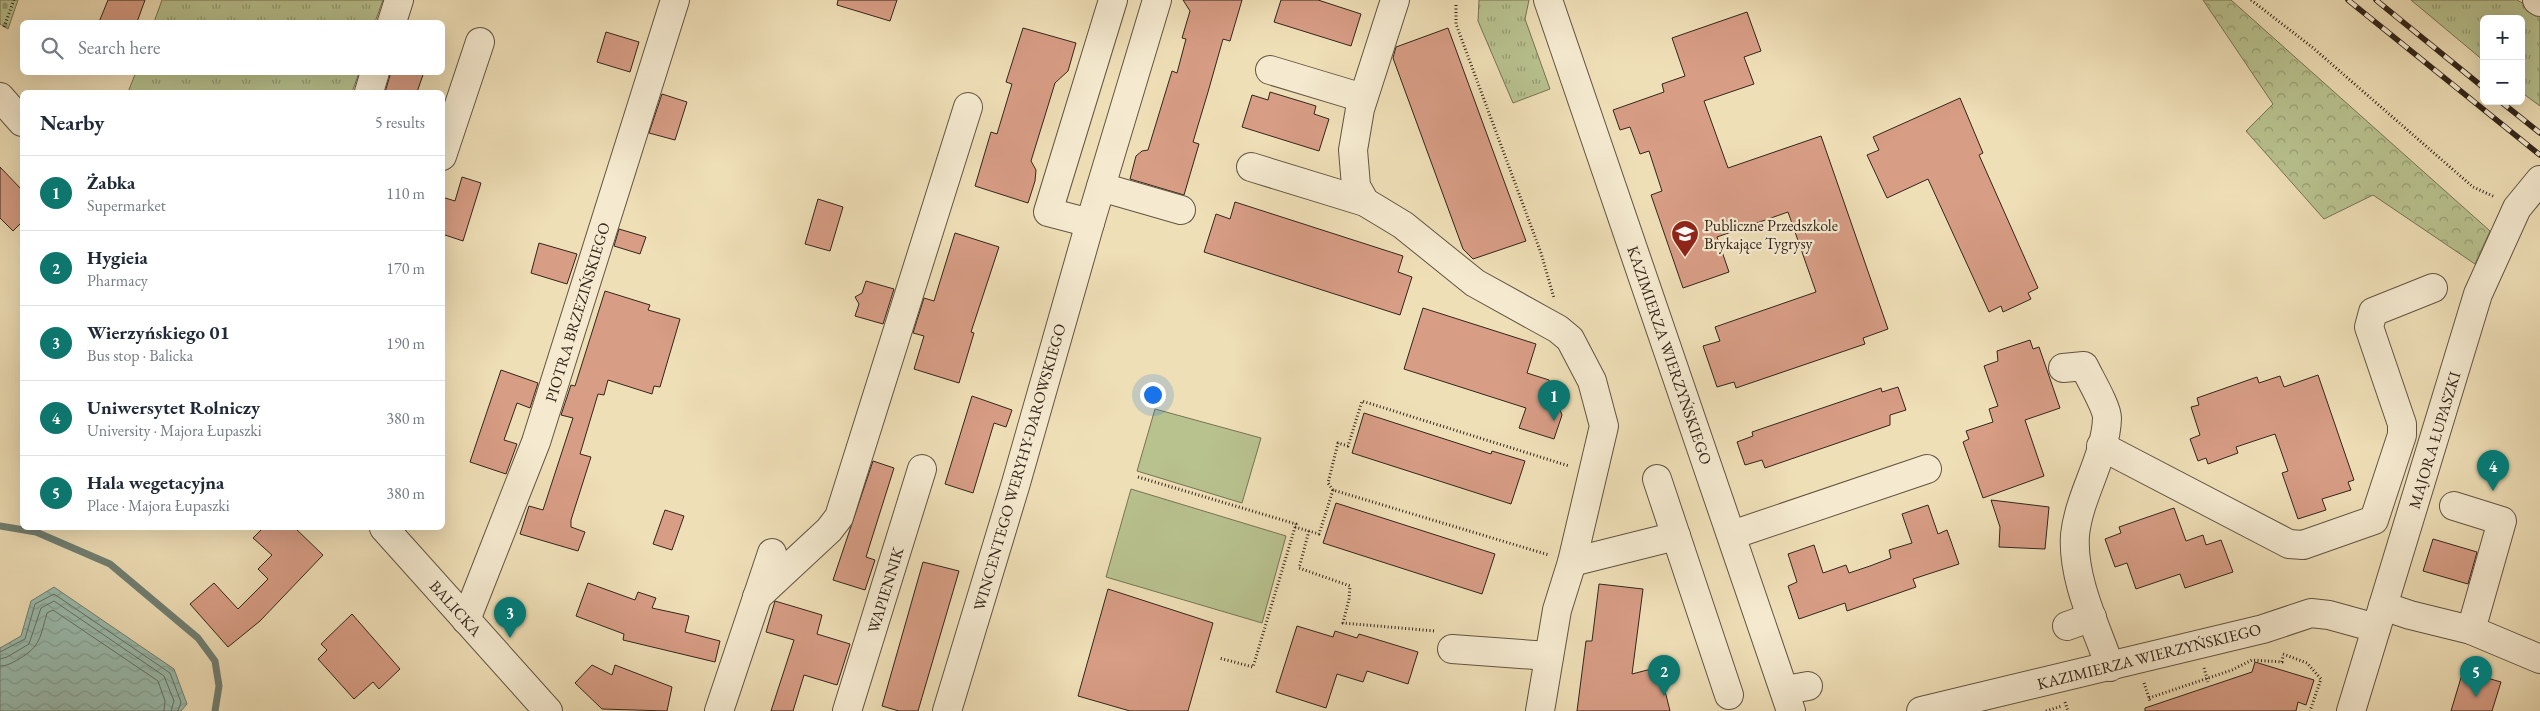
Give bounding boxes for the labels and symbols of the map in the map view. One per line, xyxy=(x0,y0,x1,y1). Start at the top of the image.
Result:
place label: Publiczne Przedszkole Brykające Tygrysy xyxy=(1704,215,1838,254)
school or university icon: Publiczne Przedszkole Brykające Tygrysy xyxy=(1670,219,1700,258)
street label: PIOTRA BRZEZIŃSKIEGO xyxy=(540,220,615,405)
street label: KAZIMIERZA WIERZYŃSKIEGO xyxy=(1622,243,1717,467)
street label: WINCENTEGO WERYHY-DAROWSKIEGO xyxy=(968,321,1071,613)
street label: MAJORA ŁUPASZKI xyxy=(2404,368,2466,511)
pin: 1 xyxy=(1538,380,1570,421)
your location xyxy=(1140,382,1166,408)
pin: 4 xyxy=(2477,450,2509,491)
street label: WAPIENNIK xyxy=(862,544,909,636)
street label: BALICKA xyxy=(425,576,487,642)
pin: 3 xyxy=(494,597,526,638)
street label: KAZIMIERZA WIERZYŃSKIEGO xyxy=(2035,618,2263,694)
pin: 2 xyxy=(1648,655,1680,696)
pin: 5 xyxy=(2460,656,2492,697)

